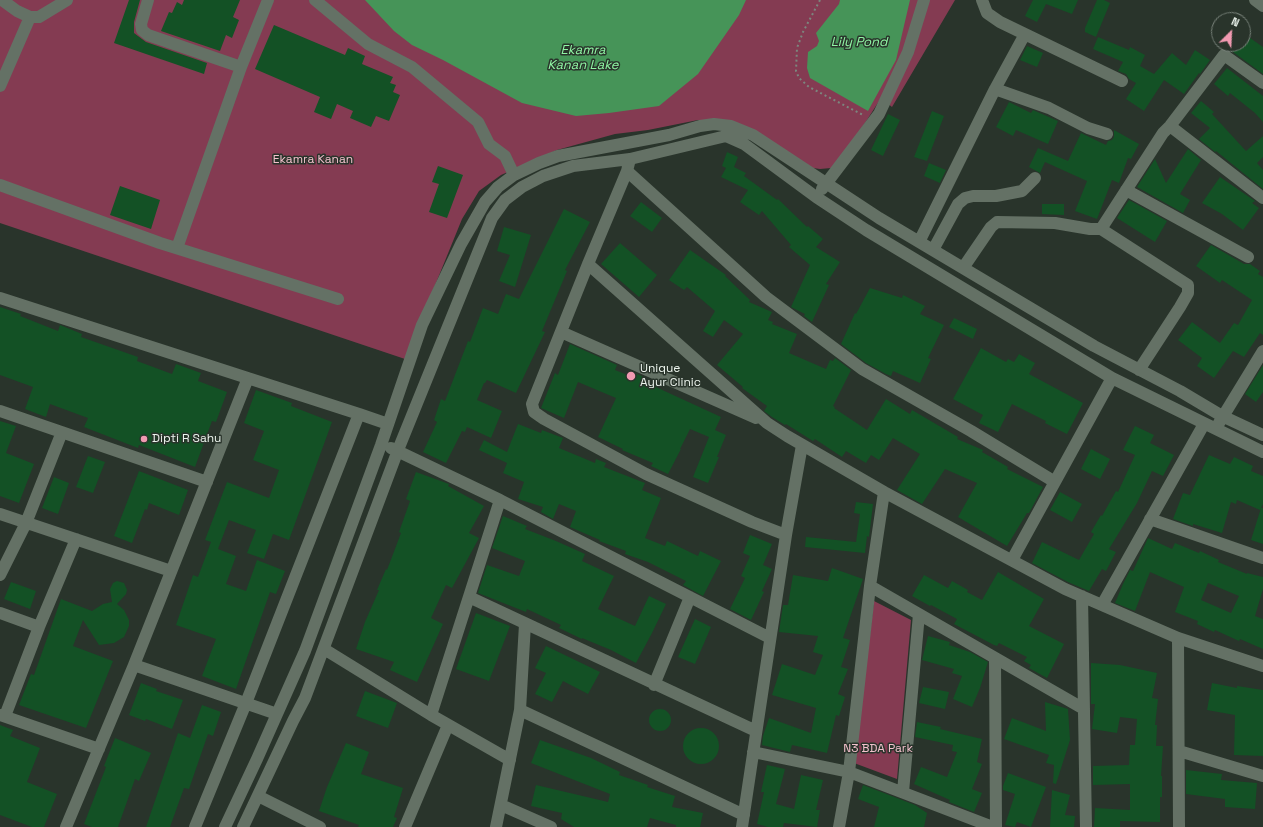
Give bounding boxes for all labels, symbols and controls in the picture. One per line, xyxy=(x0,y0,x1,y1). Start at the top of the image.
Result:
north arrow xyxy=(1211,12,1251,52)
text: N xyxy=(1229,14,1242,30)
water label: Lily Pond xyxy=(831,34,887,50)
water label: Ekamra Kanan Lake xyxy=(547,42,619,73)
park label: Ekamra Kanan xyxy=(273,153,353,167)
place label: Unique Ayur Clinic xyxy=(640,362,701,390)
marker: Unique Ayur Clinic xyxy=(625,370,637,382)
place label: Dipti R Sahu xyxy=(152,432,221,446)
marker: Dipti R Sahu xyxy=(139,434,149,444)
park label: N3 BDA Park xyxy=(843,742,913,756)

